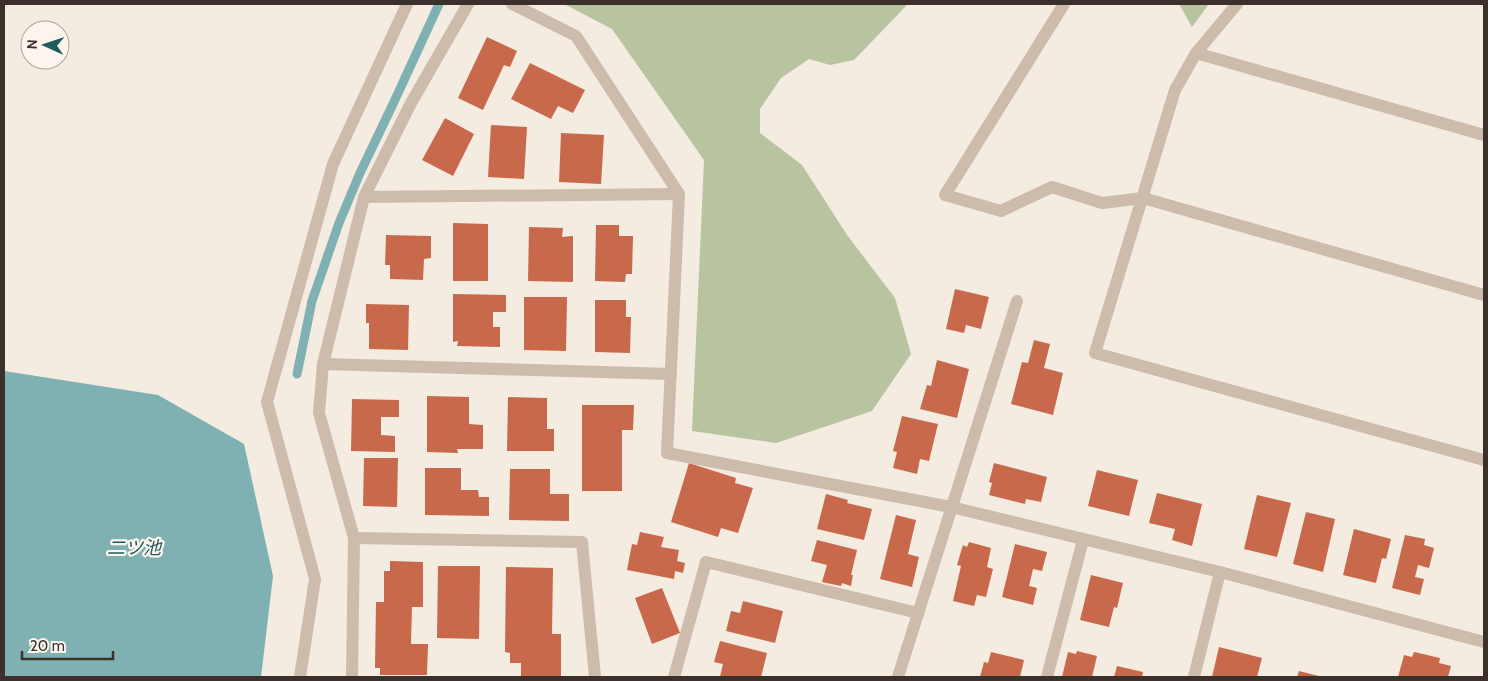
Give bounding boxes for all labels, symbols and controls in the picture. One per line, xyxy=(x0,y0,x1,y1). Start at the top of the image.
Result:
north arrow xyxy=(20,20,70,70)
text: N xyxy=(23,39,41,50)
water label: 二ツ池 xyxy=(107,537,163,559)
scale bar xyxy=(22,628,114,660)
text: 20 m xyxy=(30,637,65,655)

